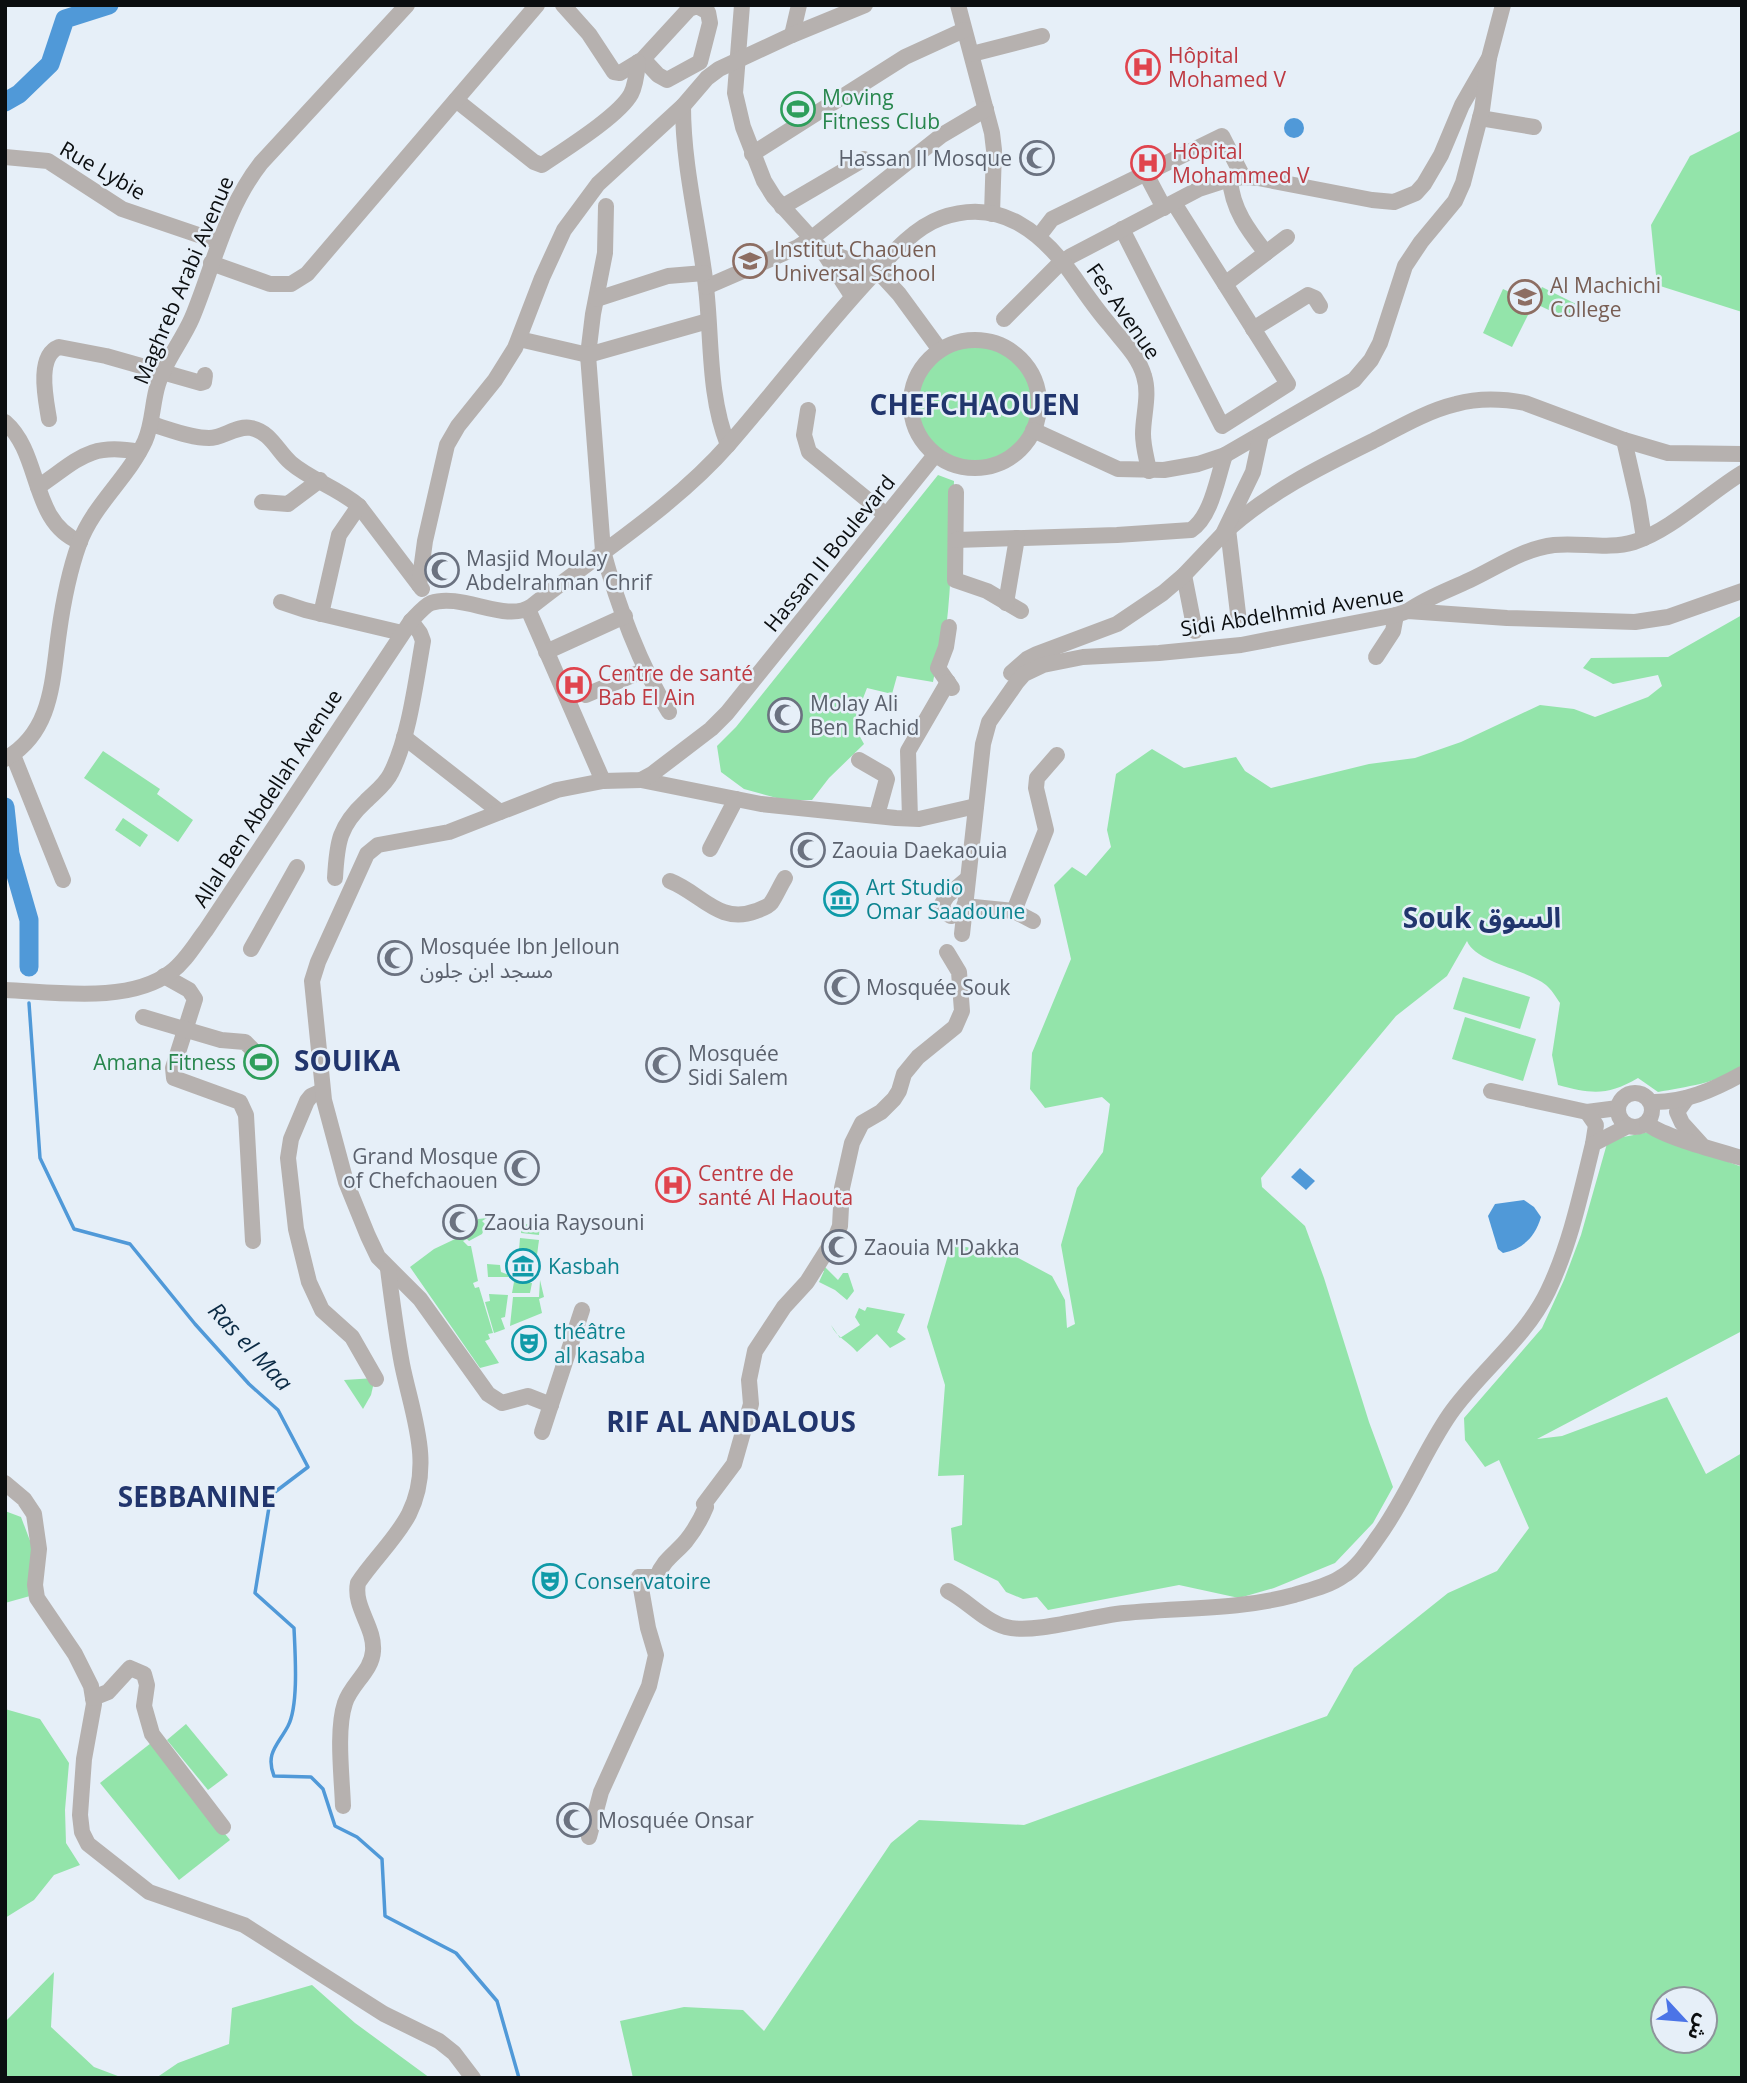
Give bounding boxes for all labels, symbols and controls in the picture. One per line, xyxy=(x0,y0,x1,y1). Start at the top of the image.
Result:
place label: Hôpital Mohamed V xyxy=(1168,41,1287,93)
hospital icon: Hôpital Mohamed V xyxy=(1124,48,1162,86)
place label: Moving Fitness Club xyxy=(822,83,940,135)
sports icon: Moving Fitness Club xyxy=(779,90,817,128)
street label: Rue Lybie xyxy=(55,134,151,206)
place label: Hôpital Mohammed V xyxy=(1172,137,1310,189)
mosque icon: Hassan II Mosque xyxy=(1018,139,1056,177)
place label: Hassan II Mosque xyxy=(839,144,1012,172)
hospital icon: Hôpital Mohammed V xyxy=(1129,144,1167,182)
street label: Maghreb Arabi Avenue xyxy=(126,172,240,388)
place label: Institut Chaouen Universal School xyxy=(774,235,937,287)
school or university icon: Institut Chaouen Universal School xyxy=(731,242,769,280)
street label: Fes Avenue xyxy=(1081,257,1167,365)
place label: Al Machichi College xyxy=(1550,271,1661,323)
school or university icon: Al Machichi College xyxy=(1506,278,1544,316)
district label: CHEFCHAOUEN xyxy=(870,385,1080,423)
street label: Hassan II Boulevard xyxy=(757,469,901,637)
place label: Masjid Moulay Abdelrahman Chrif xyxy=(466,544,654,596)
mosque icon: Masjid Moulay Abdelrahman Chrif xyxy=(423,551,461,589)
street label: Sidi Abdelhmid Avenue xyxy=(1178,580,1406,642)
place label: Centre de santé Bab El Ain xyxy=(598,659,753,711)
hospital icon: Centre de santé Bab El Ain xyxy=(555,666,593,704)
street label: Allal Ben Abdellah Avenue xyxy=(186,684,348,912)
place label: Molay Ali Ben Rachid xyxy=(810,689,919,741)
mosque icon: Molay Ali Ben Rachid xyxy=(766,696,804,734)
mosque icon: Zaouia Daekaouia xyxy=(789,831,827,869)
place label: Zaouia Daekaouia xyxy=(832,836,1008,864)
place label: Art Studio Omar Saadoune xyxy=(866,873,1025,925)
museum icon: Art Studio Omar Saadoune xyxy=(822,880,860,918)
district label: Souk السوق xyxy=(1403,898,1561,936)
place label: Mosquée Ibn Jelloun مسجد ابن جلون xyxy=(420,932,620,984)
mosque icon: Mosquée Ibn Jelloun مسجد ابن جلون xyxy=(376,939,414,977)
mosque icon: Mosquée Souk xyxy=(823,968,861,1006)
place label: Mosquée Souk xyxy=(866,973,1010,1001)
place label: Mosquée Sidi Salem xyxy=(688,1039,788,1091)
district label: SOUIKA xyxy=(294,1041,401,1079)
sports icon: Amana Fitness xyxy=(242,1043,280,1081)
mosque icon: Mosquée Sidi Salem xyxy=(644,1046,682,1084)
place label: Amana Fitness xyxy=(93,1048,236,1076)
place label: Grand Mosque of Chefchaouen xyxy=(343,1142,498,1194)
mosque icon: Grand Mosque of Chefchaouen xyxy=(503,1149,541,1187)
place label: Centre de santé Al Haouta xyxy=(698,1159,853,1211)
hospital icon: Centre de santé Al Haouta xyxy=(654,1166,692,1204)
mosque icon: Zaouia Raysouni xyxy=(441,1203,479,1241)
place label: Zaouia Raysouni xyxy=(484,1208,644,1236)
mosque icon: Zaouia M'Dakka xyxy=(820,1228,858,1266)
place label: Zaouia M'Dakka xyxy=(864,1233,1020,1261)
museum icon: Kasbah xyxy=(504,1247,542,1285)
place label: Kasbah xyxy=(548,1252,620,1280)
water label: Ras el Maa xyxy=(202,1295,300,1397)
place label: théâtre al kasaba xyxy=(554,1317,645,1369)
theatre icon: théâtre al kasaba xyxy=(510,1324,548,1362)
district label: RIF AL ANDALOUS xyxy=(606,1402,856,1440)
district label: SEBBANINE xyxy=(118,1477,276,1515)
theatre icon: Conservatoire xyxy=(531,1562,569,1600)
place label: Conservatoire xyxy=(574,1567,711,1595)
mosque icon: Mosquée Onsar xyxy=(555,1801,593,1839)
place label: Mosquée Onsar xyxy=(598,1806,754,1834)
north arrow xyxy=(1649,1985,1719,2055)
text: ش xyxy=(1682,2010,1717,2045)

